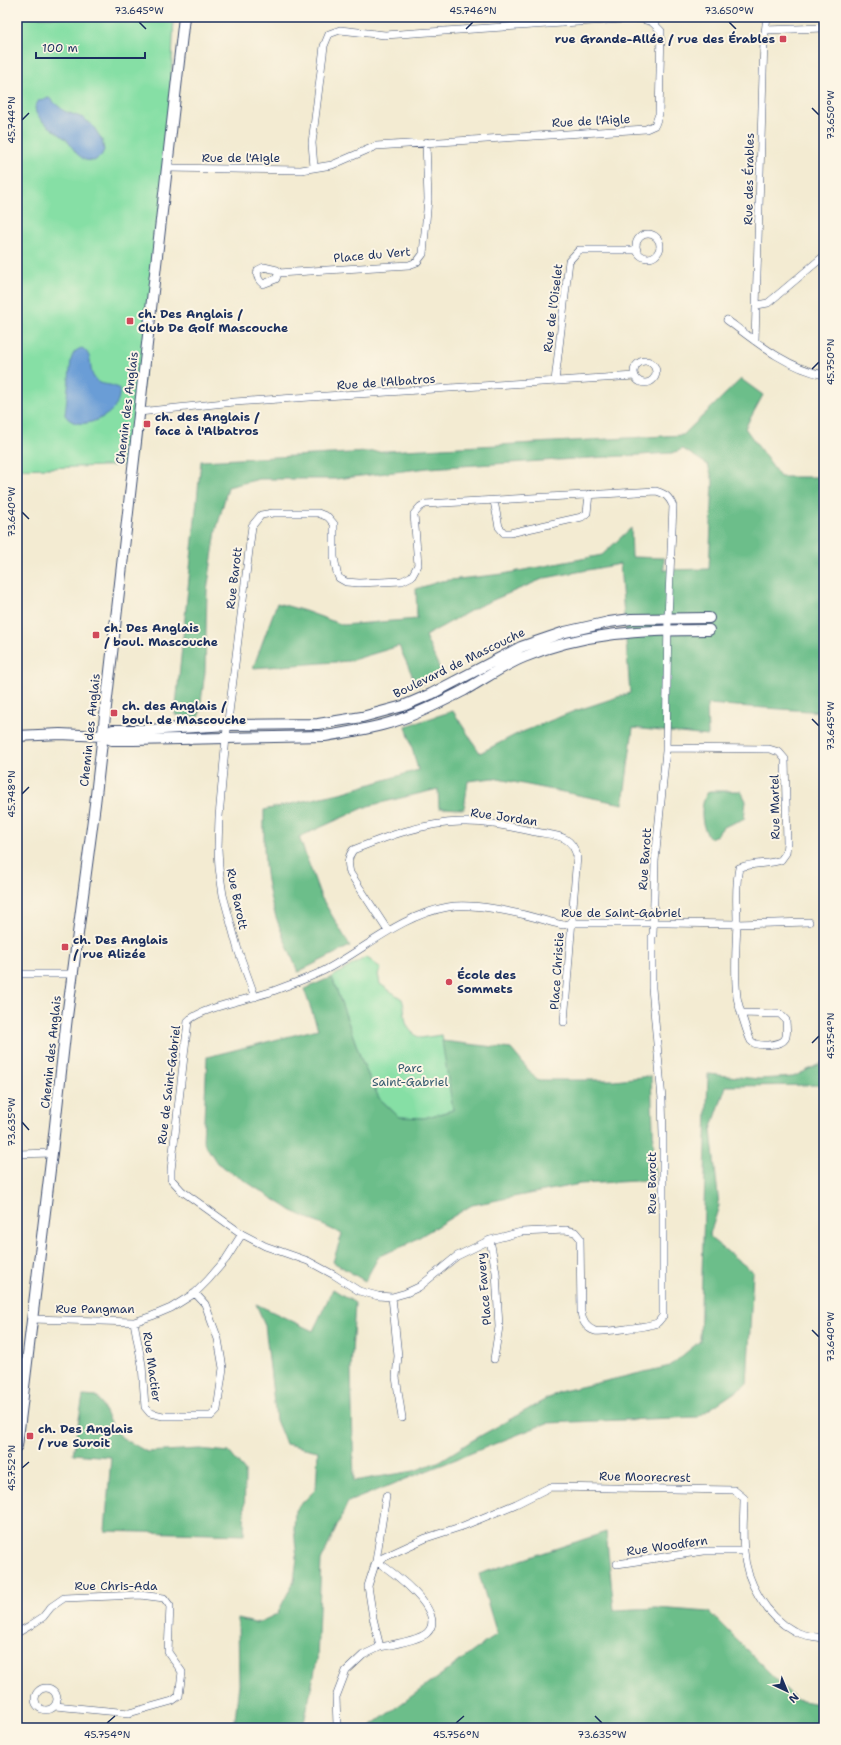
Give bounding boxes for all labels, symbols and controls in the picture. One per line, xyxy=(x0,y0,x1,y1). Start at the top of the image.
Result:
text: 73.645°W xyxy=(114,4,164,17)
text: 45.746°N xyxy=(449,4,497,17)
text: 73.650°W xyxy=(704,4,754,17)
place label: rue Grande-Allée / rue des Érables xyxy=(555,31,775,47)
scale bar xyxy=(36,34,145,60)
marker: rue Grande-Allée / rue des Érables xyxy=(778,34,788,44)
text: 100 m xyxy=(42,40,78,56)
text: 73.650°W xyxy=(824,90,837,140)
text: 45.744°N xyxy=(5,96,18,144)
street label: Rue de l'Aigle xyxy=(551,111,631,131)
street label: Rue des Érables xyxy=(740,133,758,225)
street label: Rue de l'Aigle xyxy=(202,150,281,166)
street label: Place du Vert xyxy=(333,244,411,266)
street label: Rue de l'Oiselet xyxy=(540,263,566,353)
place label: ch. Des Anglais / Club De Golf Mascouche xyxy=(138,306,288,336)
marker: ch. Des Anglais / Club De Golf Mascouche xyxy=(125,316,135,326)
text: 45.750°N xyxy=(824,339,837,385)
street label: Chemin des Anglais xyxy=(112,351,142,465)
street label: Rue de l'Albatros xyxy=(336,371,436,393)
place label: ch. des Anglais / face à l'Albatros xyxy=(155,409,260,439)
marker: ch. des Anglais / face à l'Albatros xyxy=(142,419,152,429)
text: 73.640°W xyxy=(5,486,18,537)
street label: Rue Barott xyxy=(222,546,246,610)
place label: ch. Des Anglais / boul. Mascouche xyxy=(104,620,218,650)
street label: Boulevard de Mascouche xyxy=(390,624,528,702)
marker: ch. Des Anglais / boul. Mascouche xyxy=(91,630,101,640)
street label: Chemin des Anglais xyxy=(76,673,104,787)
place label: ch. des Anglais / boul. de Mascouche xyxy=(122,698,246,728)
text: 73.645°W xyxy=(824,701,837,751)
marker: ch. des Anglais / boul. de Mascouche xyxy=(109,708,119,718)
text: 45.748°N xyxy=(5,770,18,818)
street label: Rue Martel xyxy=(766,774,784,840)
street label: Rue Jordan xyxy=(469,804,539,830)
street label: Rue Barott xyxy=(635,827,655,891)
street label: Rue Barott xyxy=(223,867,251,931)
street label: Rue de Saint-Gabriel xyxy=(561,905,681,921)
street label: Place Christie xyxy=(546,931,568,1011)
place label: ch. Des Anglais / rue Alizée xyxy=(73,932,168,962)
marker: ch. Des Anglais / rue Alizée xyxy=(60,942,70,952)
place label: École des Sommets xyxy=(457,967,516,997)
marker: École des Sommets xyxy=(444,977,454,987)
street label: Chemin des Anglais xyxy=(37,995,65,1109)
text: 45.754°N xyxy=(824,1013,837,1059)
street label: Rue de Saint-Gabriel xyxy=(154,1024,184,1146)
park label: Parc Saint-Gabriel xyxy=(372,1060,448,1090)
text: 73.635°W xyxy=(5,1097,18,1147)
street label: Rue Barott xyxy=(644,1152,660,1214)
street label: Place Favery xyxy=(473,1252,495,1326)
street label: Rue Pangman xyxy=(55,1301,135,1317)
text: 73.640°W xyxy=(824,1311,837,1362)
street label: Rue Mactier xyxy=(139,1331,165,1403)
place label: ch. Des Anglais / rue Suroit xyxy=(38,1421,133,1451)
marker: ch. Des Anglais / rue Suroit xyxy=(25,1431,35,1441)
text: 45.752°N xyxy=(5,1445,18,1491)
street label: Rue Moorecrest xyxy=(599,1468,691,1486)
street label: Rue Woodfern xyxy=(625,1532,709,1560)
street label: Rue Chris-Ada xyxy=(74,1578,158,1594)
north arrow xyxy=(767,1671,807,1711)
text: N xyxy=(785,1689,802,1706)
text: 45.754°N xyxy=(84,1728,130,1741)
text: 45.756°N xyxy=(433,1728,479,1741)
text: 73.635°W xyxy=(577,1728,627,1741)

